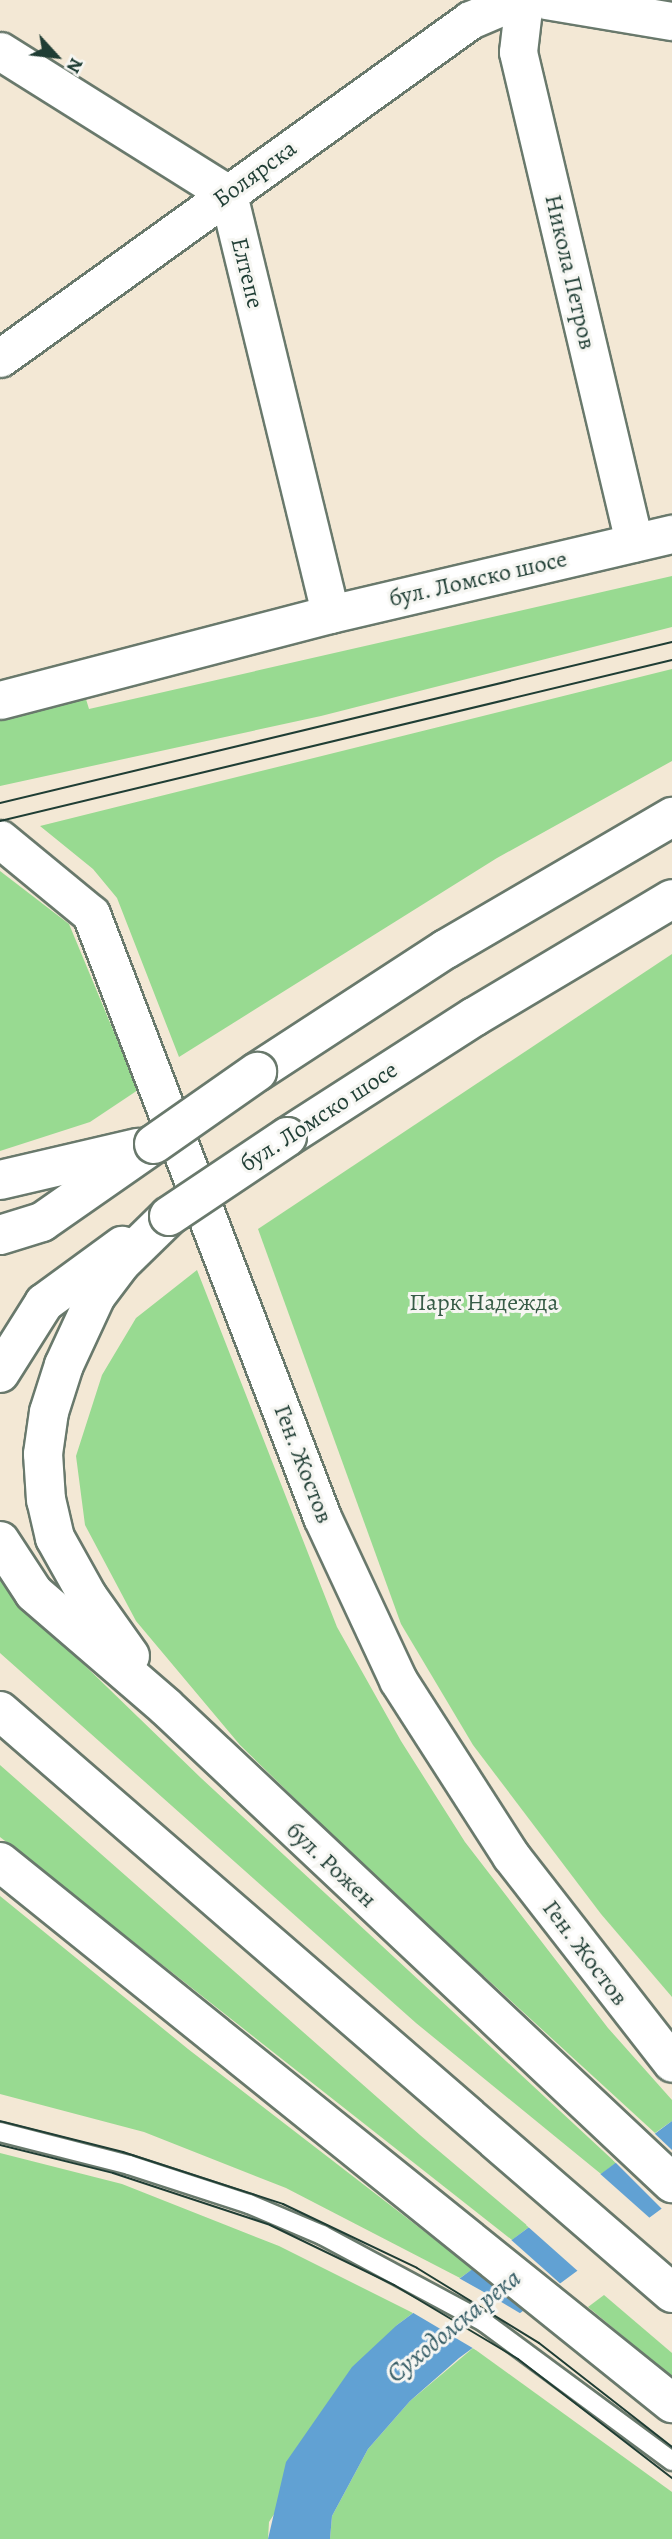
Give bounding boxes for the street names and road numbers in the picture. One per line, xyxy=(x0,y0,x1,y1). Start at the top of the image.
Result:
street label: Болярска xyxy=(208,134,302,214)
street label: Никола Петров xyxy=(538,192,602,352)
street label: Елтепе xyxy=(224,234,270,312)
street label: бул. Ломско шосе xyxy=(386,544,570,614)
street label: бул. Ломско шосе xyxy=(235,1055,403,1179)
street label: Ген. Жостов xyxy=(267,1400,339,1528)
street label: бул. Рожен xyxy=(280,1816,382,1914)
street label: Ген. Жостов xyxy=(536,1894,634,2012)

